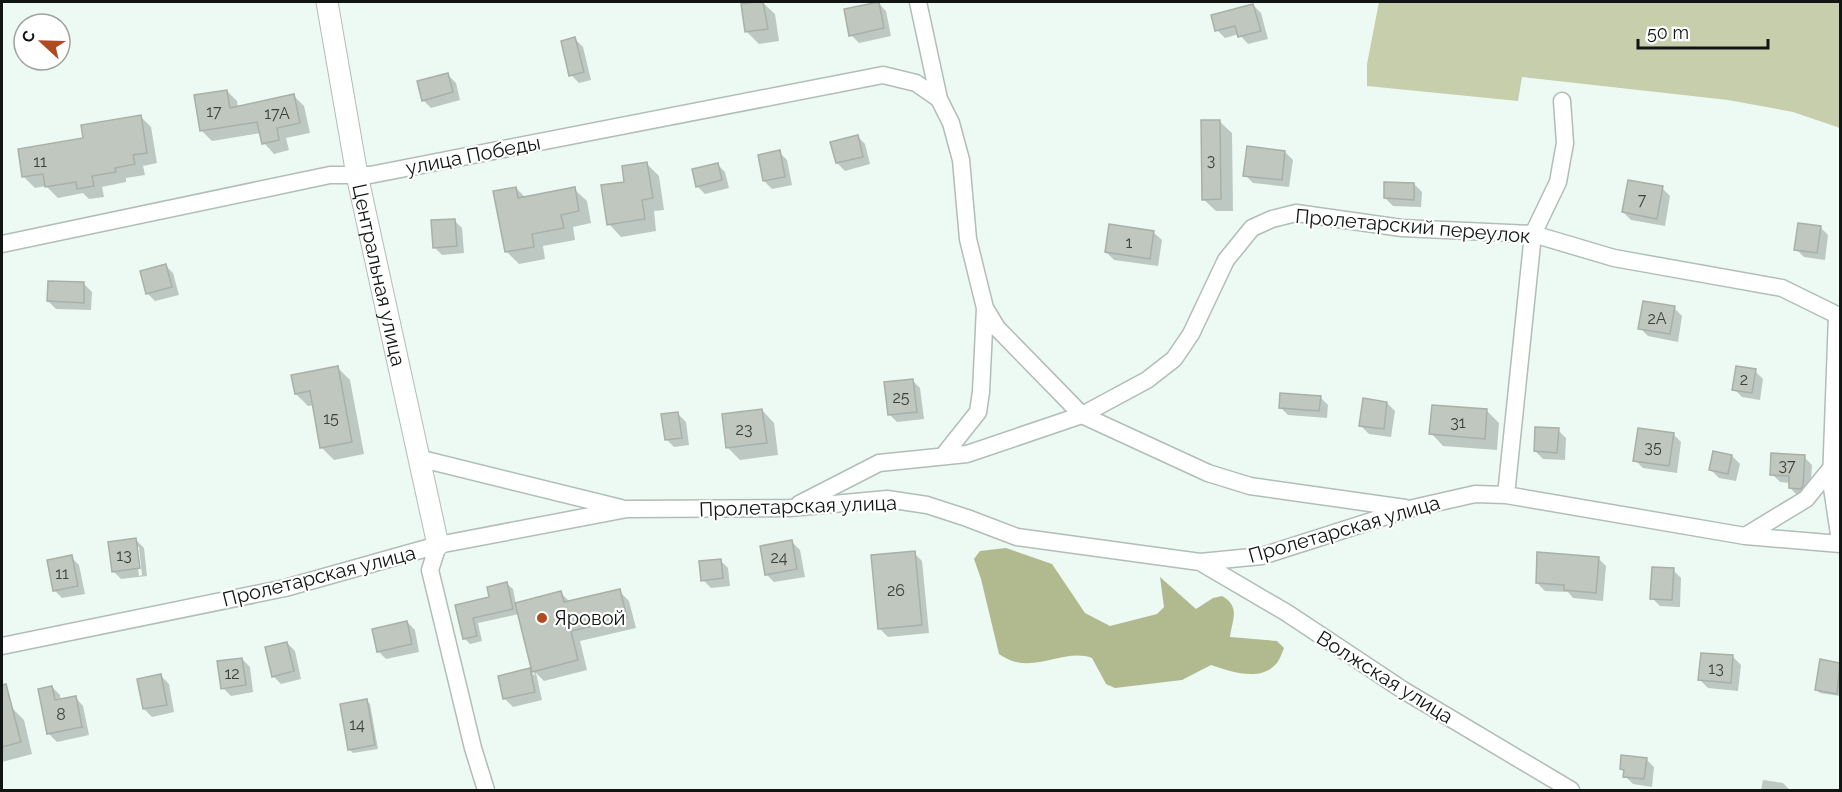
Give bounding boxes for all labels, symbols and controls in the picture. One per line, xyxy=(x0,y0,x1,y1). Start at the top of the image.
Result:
north arrow xyxy=(12,12,72,72)
scale bar xyxy=(1638,12,1768,50)
text: 50 m xyxy=(1647,22,1689,43)
text: С xyxy=(18,28,39,45)
house number: 17 xyxy=(206,102,222,121)
house number: 17А xyxy=(264,104,290,123)
street label: улица Победы xyxy=(404,130,542,180)
house number: 3 xyxy=(1207,151,1215,170)
house number: 11 xyxy=(33,152,47,171)
street label: Центральная улица xyxy=(347,182,411,369)
house number: 7 xyxy=(1638,190,1647,209)
street label: Пролетарский переулок xyxy=(1294,204,1532,248)
house number: 1 xyxy=(1126,233,1133,252)
house number: 2А xyxy=(1647,309,1667,328)
house number: 2 xyxy=(1740,370,1748,389)
house number: 25 xyxy=(892,388,910,407)
house number: 15 xyxy=(323,409,339,428)
house number: 31 xyxy=(1450,413,1466,432)
house number: 23 xyxy=(736,420,752,439)
house number: 35 xyxy=(1644,438,1662,457)
house number: 37 xyxy=(1778,456,1796,475)
street label: Пролетарская улица xyxy=(1245,490,1443,568)
street label: Пролетарская улица xyxy=(699,491,897,521)
street label: Пролетарская улица xyxy=(220,540,418,612)
house number: 13 xyxy=(116,546,132,565)
house number: 24 xyxy=(770,548,788,567)
house number: 11 xyxy=(55,564,69,583)
house number: 26 xyxy=(887,581,905,600)
place label: Яровой xyxy=(554,606,625,630)
marker: Яровой xyxy=(535,611,549,625)
street label: Волжская улица xyxy=(1312,625,1458,729)
house number: 13 xyxy=(1708,659,1724,678)
house number: 12 xyxy=(224,664,240,683)
house number: 8 xyxy=(56,705,66,724)
house number: 14 xyxy=(349,715,365,734)

